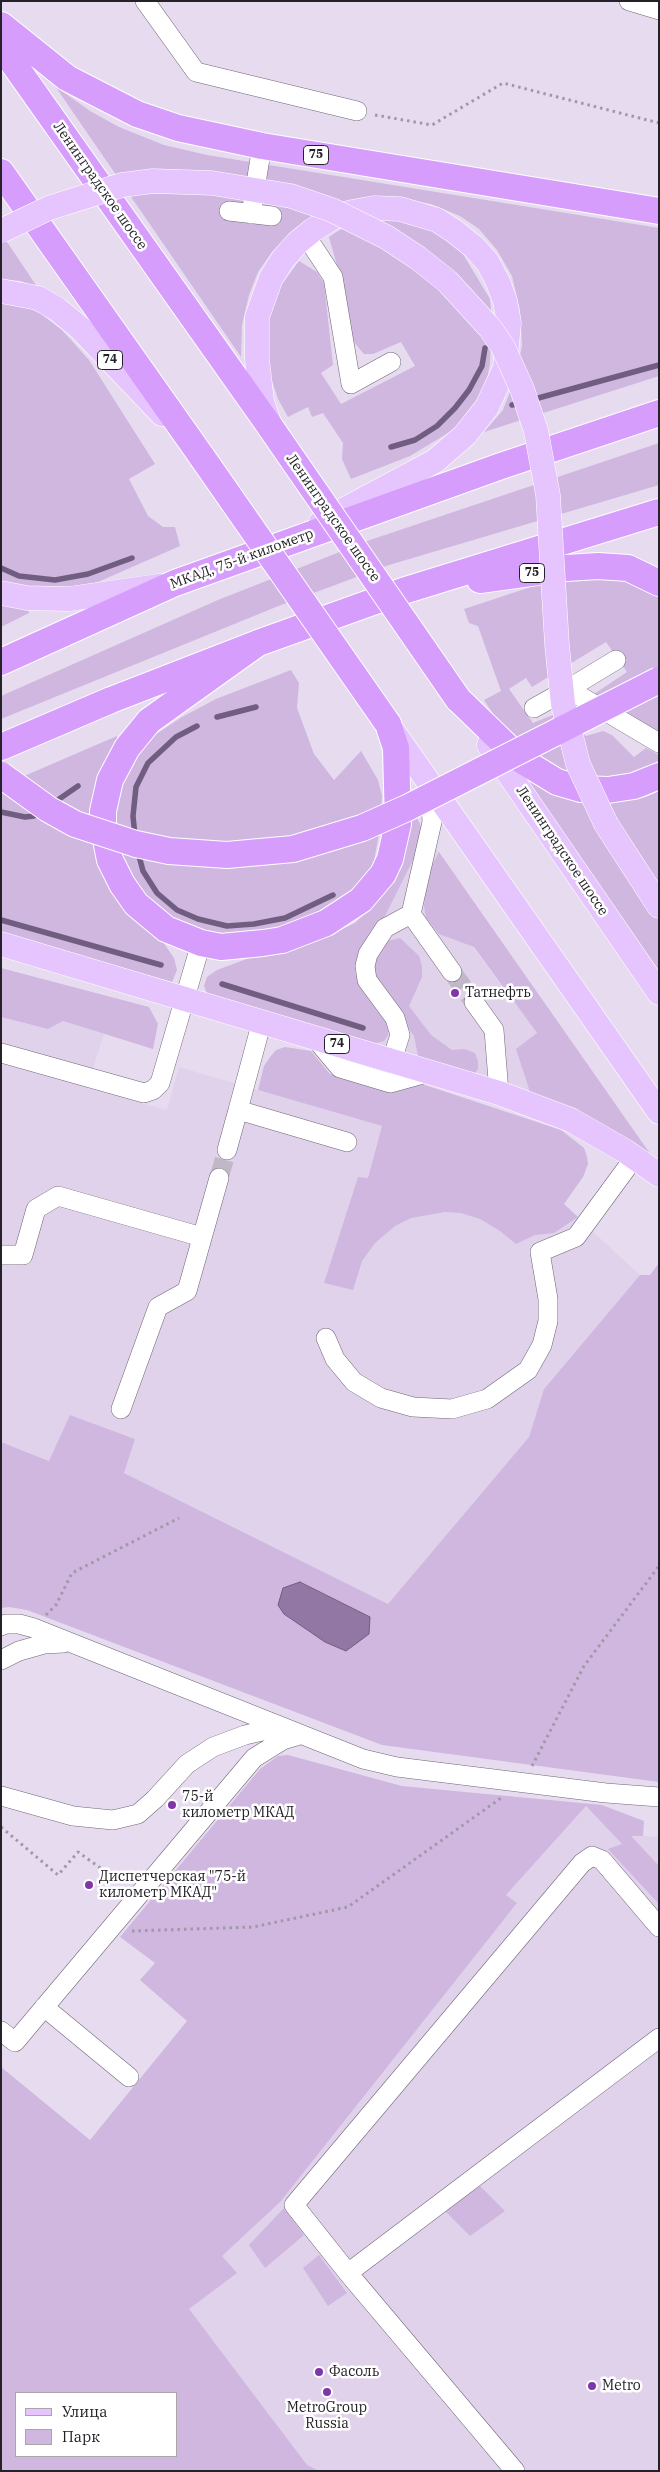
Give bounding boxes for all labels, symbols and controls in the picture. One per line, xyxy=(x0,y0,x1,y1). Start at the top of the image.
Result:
street label: Ленинградское шоссе xyxy=(49,119,151,253)
road number: 75 xyxy=(304,146,328,164)
road number: 74 xyxy=(98,350,122,370)
street label: Ленинградское шоссе xyxy=(282,451,384,585)
street label: МКАД, 75-й километр xyxy=(168,525,316,593)
road number: 75 xyxy=(520,564,544,582)
street label: Ленинградское шоссе xyxy=(512,783,612,919)
place label: Татнефть xyxy=(465,985,531,1001)
marker: Татнефть xyxy=(449,987,461,999)
road number: 74 xyxy=(324,1034,350,1054)
place label: 75-й километр МКАД xyxy=(182,1789,294,1821)
marker: 75-й километр МКАД xyxy=(166,1799,178,1811)
place label: Диспетчерская "75-й километр МКАД" xyxy=(99,1869,246,1901)
marker: Диспетчерская "75-й километр МКАД" xyxy=(83,1879,95,1891)
place label: Фасоль xyxy=(329,2364,379,2380)
marker: Фасоль xyxy=(313,2366,325,2378)
place label: Metro xyxy=(602,2378,641,2394)
marker: Metro xyxy=(586,2380,598,2392)
marker: MetroGroup Russia xyxy=(321,2386,333,2398)
legend xyxy=(15,2392,178,2457)
place label: MetroGroup Russia xyxy=(287,2400,367,2432)
text: Улица xyxy=(62,2402,107,2421)
text: Парк xyxy=(62,2427,100,2446)

